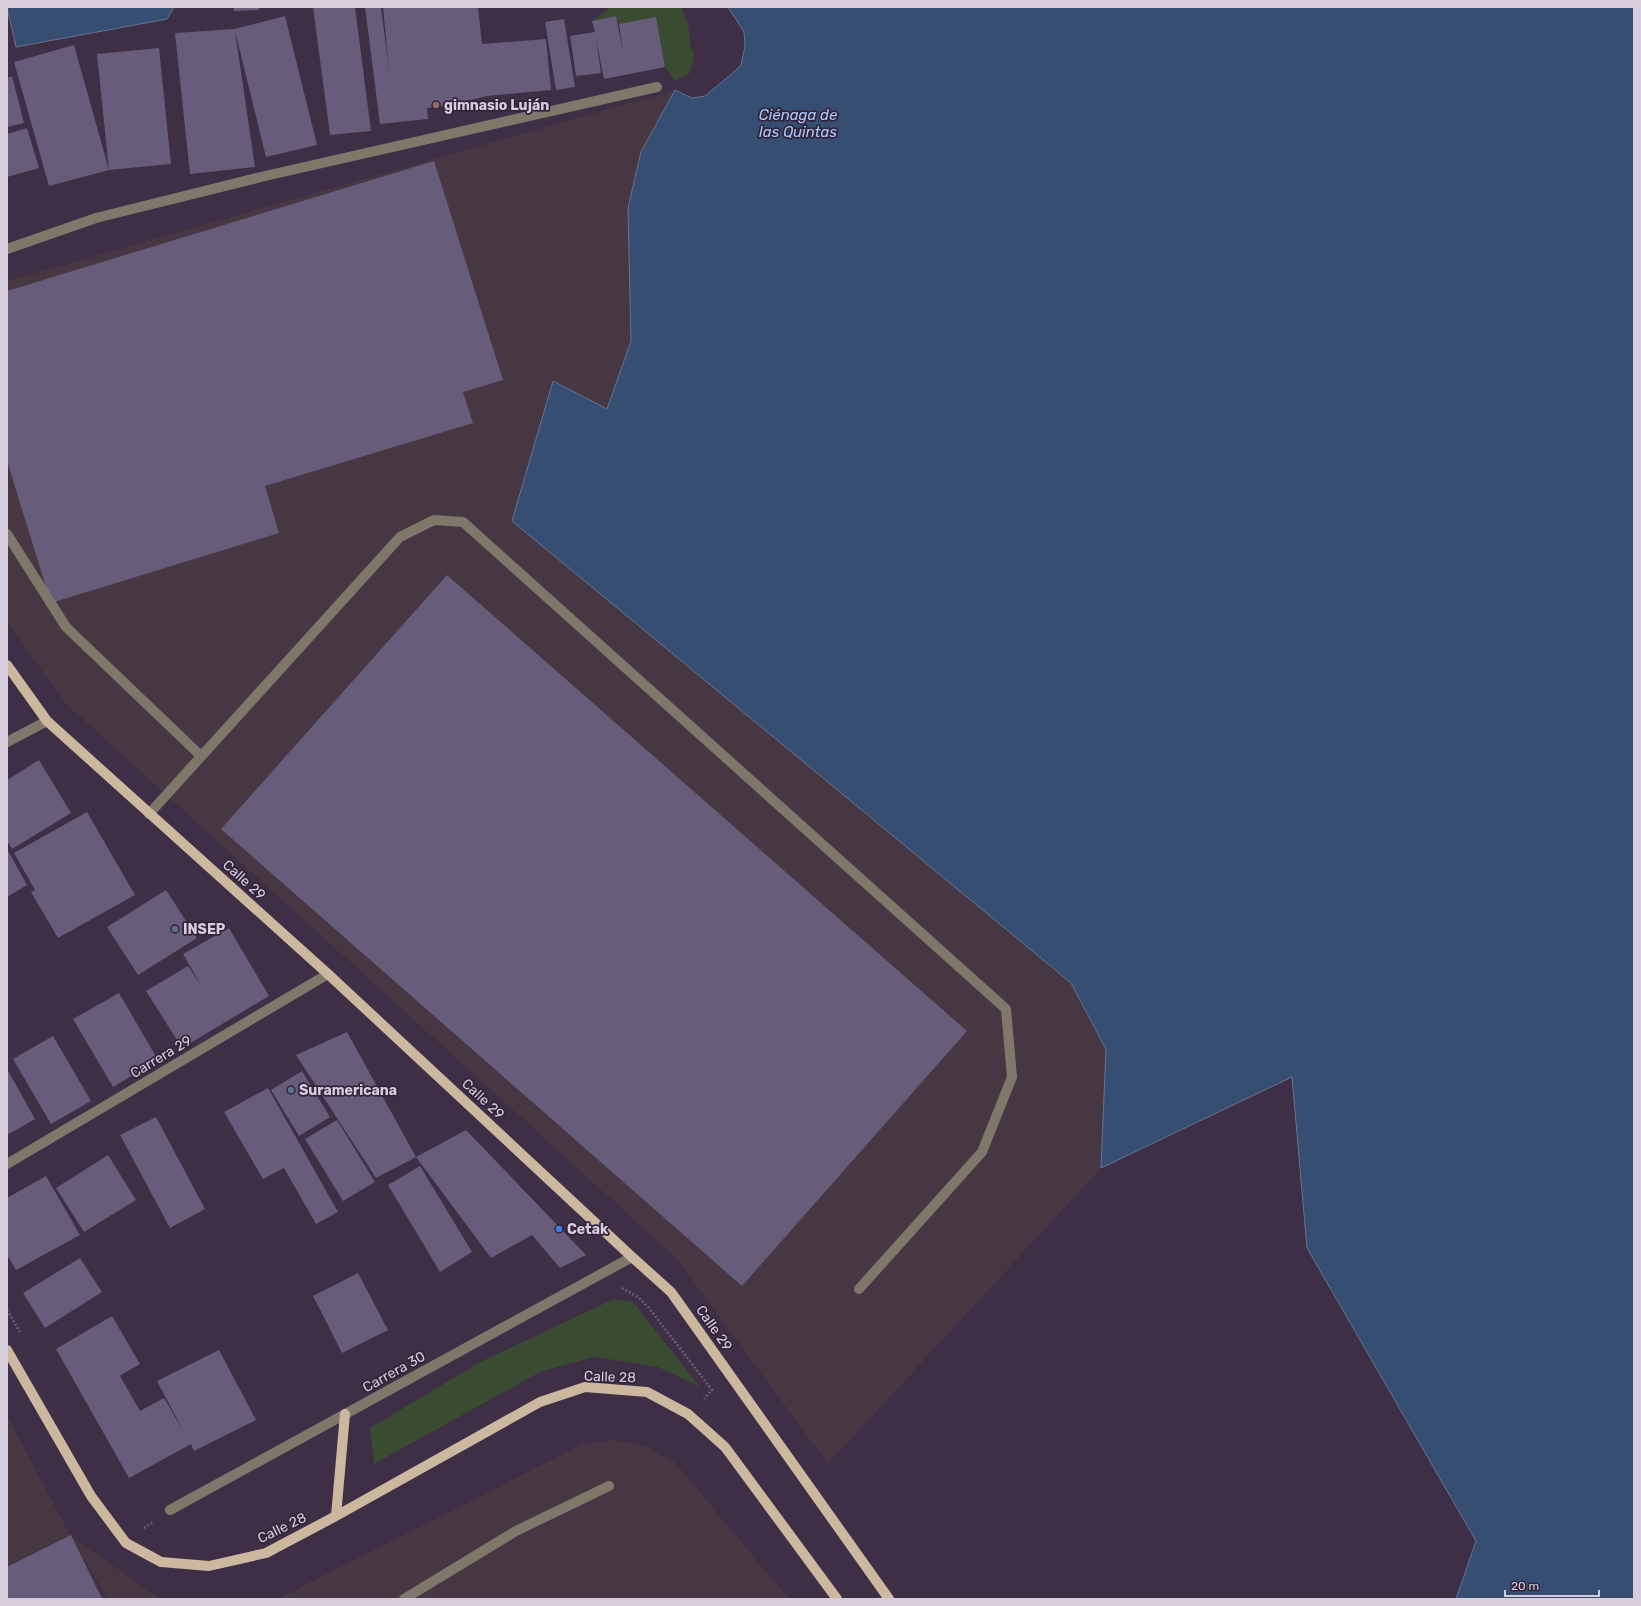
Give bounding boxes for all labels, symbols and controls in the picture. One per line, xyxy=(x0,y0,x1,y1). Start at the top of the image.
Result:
place label: gimnasio Luján xyxy=(444,97,549,114)
marker: gimnasio Luján xyxy=(431,100,441,110)
water label: Ciénaga de las Quintas xyxy=(759,106,838,141)
street label: Calle 29 xyxy=(219,856,269,904)
place label: INSEP xyxy=(183,921,226,938)
marker: INSEP xyxy=(170,924,180,934)
street label: Carrera 29 xyxy=(127,1032,195,1082)
street label: Calle 29 xyxy=(458,1075,508,1123)
place label: Suramericana xyxy=(299,1082,397,1099)
marker: Suramericana xyxy=(286,1085,296,1095)
place label: Cetak xyxy=(567,1221,609,1238)
marker: Cetak xyxy=(554,1224,564,1234)
street label: Calle 29 xyxy=(692,1302,736,1354)
street label: Carrera 30 xyxy=(360,1348,428,1396)
street label: Calle 28 xyxy=(584,1368,636,1386)
street label: Calle 28 xyxy=(255,1509,309,1547)
scale bar xyxy=(1505,1572,1599,1598)
text: 20 m xyxy=(1511,1579,1539,1593)

